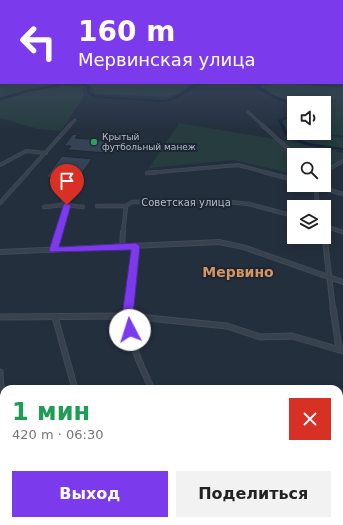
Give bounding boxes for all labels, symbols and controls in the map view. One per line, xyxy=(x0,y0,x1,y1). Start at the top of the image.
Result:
text: 160 m xyxy=(78,15,175,48)
icon: left xyxy=(12,16,64,68)
text: Мервинская улица xyxy=(78,49,256,70)
map controls xyxy=(287,96,331,244)
button: sound xyxy=(287,96,331,140)
place label: Крытый футбольный манеж xyxy=(102,132,196,152)
marker: Крытый футбольный манеж xyxy=(89,137,99,147)
button: search xyxy=(287,148,331,192)
pin xyxy=(50,164,84,205)
icon: arrive xyxy=(56,170,78,192)
street label: Советская улица xyxy=(141,197,231,208)
button: layers xyxy=(287,200,331,244)
district label: Мервино xyxy=(202,264,274,280)
position arrow xyxy=(109,309,151,351)
text: 1 мин xyxy=(12,398,90,426)
button: close xyxy=(289,398,331,440)
text: 420 m · 06:30 xyxy=(12,427,103,442)
button: Выход xyxy=(12,471,168,517)
button: Поделиться xyxy=(176,471,331,517)

